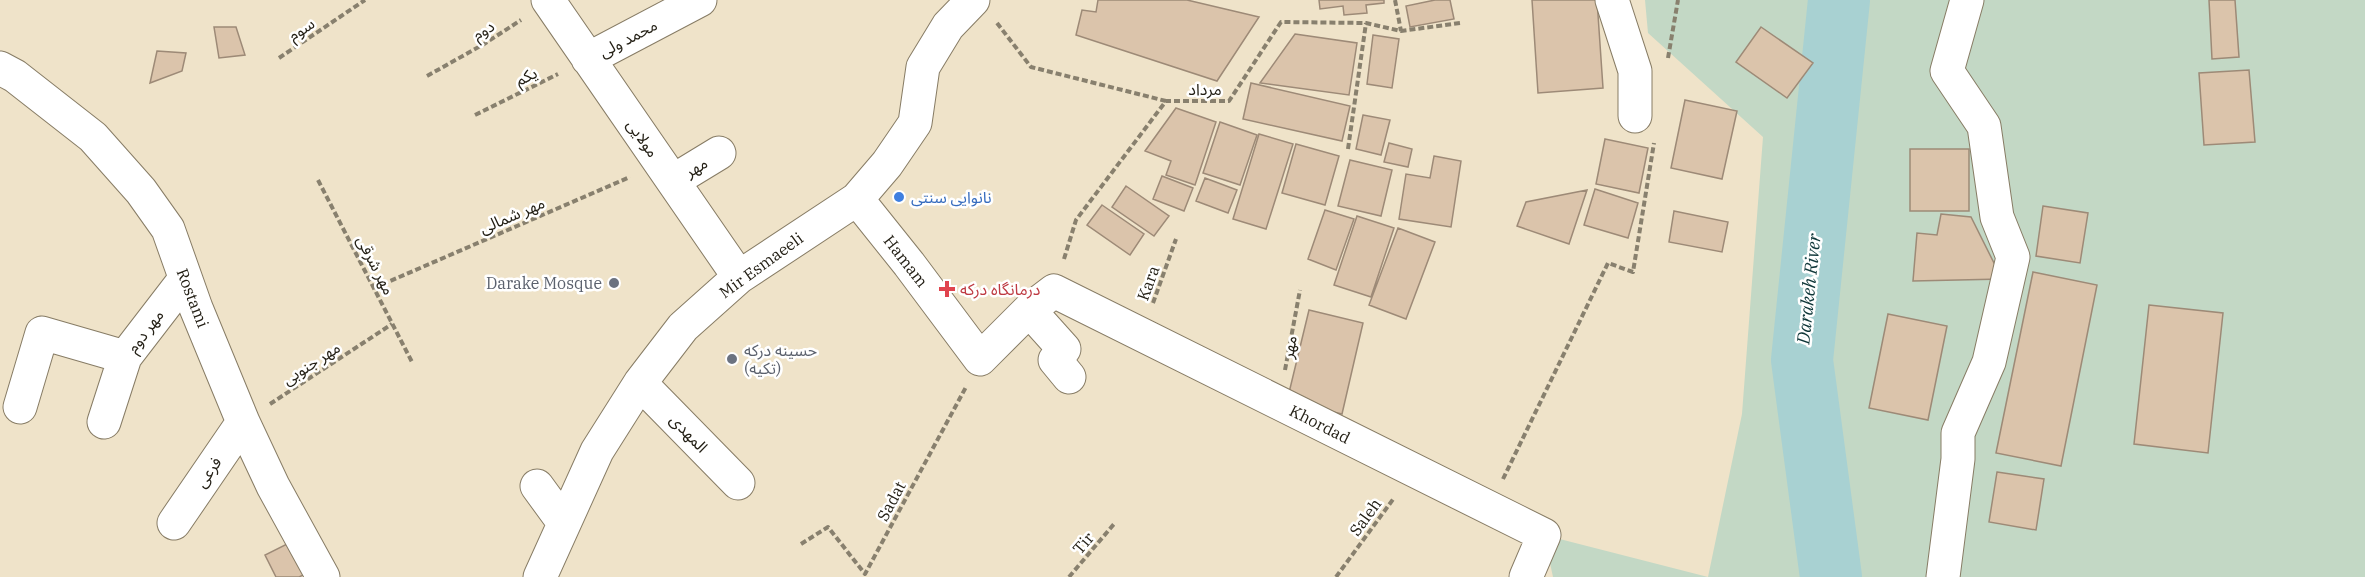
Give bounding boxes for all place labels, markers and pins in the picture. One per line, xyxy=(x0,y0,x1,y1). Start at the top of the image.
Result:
place label: نانوایی سنتی xyxy=(911,187,992,207)
marker: نانوایی سنتی xyxy=(892,190,906,204)
place label: Darake Mosque xyxy=(486,273,602,293)
marker: Darake Mosque xyxy=(607,276,621,290)
place label: درمانگاه درکه xyxy=(960,279,1040,299)
marker: درمانگاه درکه xyxy=(938,280,956,298)
place label: حسینه درکه (تکیه) xyxy=(744,340,817,378)
marker: حسینه درکه (تکیه) xyxy=(725,352,739,366)

